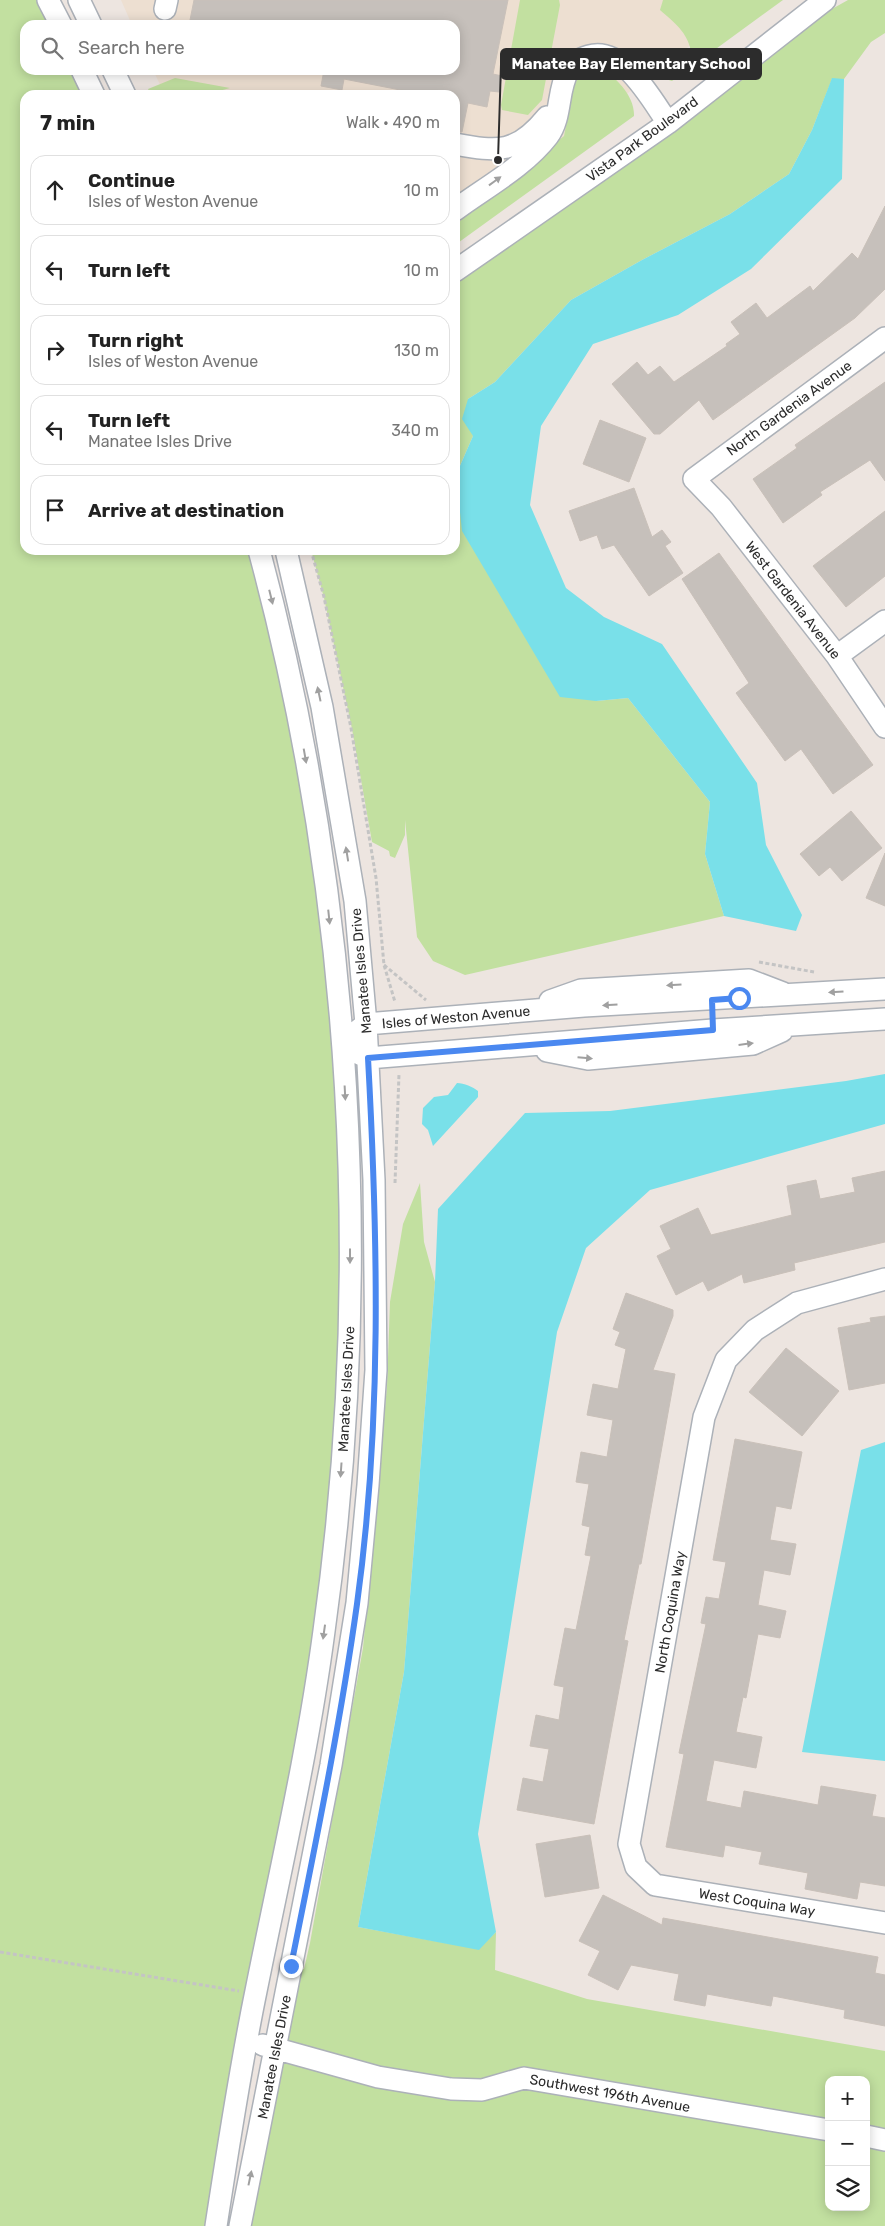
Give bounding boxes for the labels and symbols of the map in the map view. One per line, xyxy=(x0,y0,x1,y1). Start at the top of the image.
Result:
callout: Manatee Bay Elementary School xyxy=(501,49,761,79)
text: Manatee Bay Elementary School xyxy=(511,55,751,73)
street label: Vista Park Boulevard xyxy=(583,93,702,186)
one-way arrow xyxy=(488,176,502,186)
street label: North Gardenia Avenue xyxy=(723,357,855,460)
street label: West Gardenia Avenue xyxy=(741,538,844,663)
one-way arrow xyxy=(267,590,275,605)
one-way arrow xyxy=(315,686,323,701)
one-way arrow xyxy=(301,748,309,764)
one-way arrow xyxy=(343,845,351,861)
street label: Manatee Isles Drive xyxy=(348,907,375,1034)
one-way arrow xyxy=(325,909,333,925)
one-way arrow xyxy=(666,981,682,989)
route start xyxy=(728,987,751,1010)
one-way arrow xyxy=(828,989,844,997)
one-way arrow xyxy=(602,1001,618,1009)
street label: Isles of Weston Avenue xyxy=(381,1003,531,1032)
one-way arrow xyxy=(739,1040,755,1048)
one-way arrow xyxy=(577,1054,593,1062)
one-way arrow xyxy=(341,1086,349,1102)
one-way arrow xyxy=(346,1248,354,1264)
street label: Manatee Isles Drive xyxy=(335,1325,358,1452)
one-way arrow xyxy=(337,1463,345,1479)
street label: North Coquina Way xyxy=(651,1549,690,1674)
one-way arrow xyxy=(320,1624,328,1640)
street label: West Coquina Way xyxy=(697,1885,817,1920)
route end xyxy=(280,1955,303,1978)
street label: Manatee Isles Drive xyxy=(254,1993,295,2121)
street label: Southwest 196th Avenue xyxy=(528,2071,692,2116)
one-way arrow xyxy=(246,2171,254,2186)

